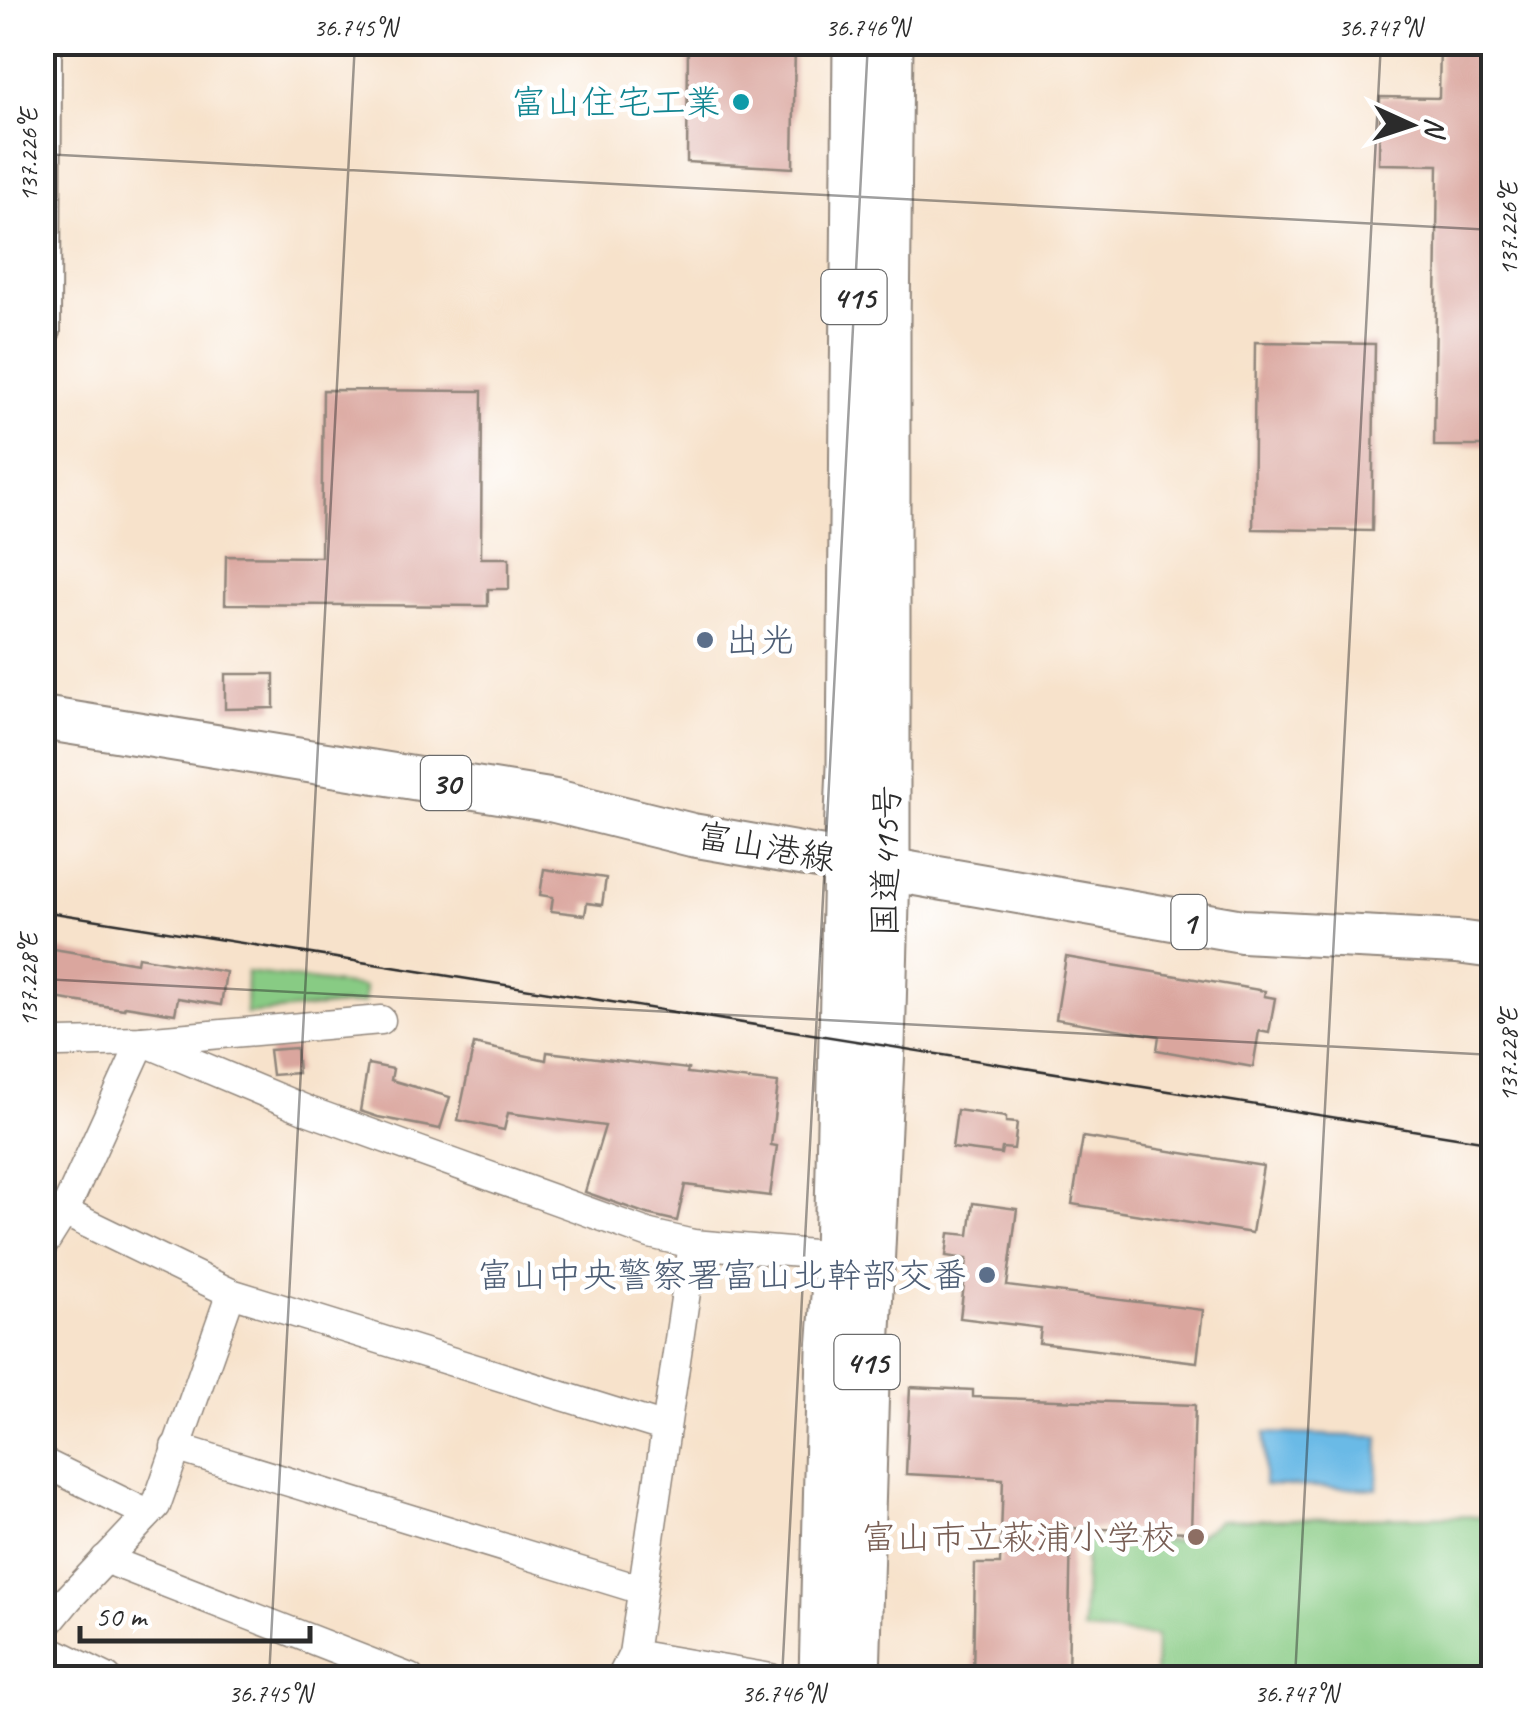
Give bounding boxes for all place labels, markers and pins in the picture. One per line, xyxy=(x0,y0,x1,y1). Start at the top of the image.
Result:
place label: 富山住宅工業 xyxy=(511,80,721,125)
marker: 富山住宅工業 xyxy=(730,91,752,113)
place label: 出光 xyxy=(725,618,795,663)
marker: 出光 xyxy=(694,629,716,651)
place label: 富山中央警察署富山北幹部交番 xyxy=(477,1253,967,1298)
marker: 富山中央警察署富山北幹部交番 xyxy=(976,1264,998,1286)
place label: 富山市立萩浦小学校 xyxy=(861,1515,1176,1560)
marker: 富山市立萩浦小学校 xyxy=(1185,1526,1207,1548)

